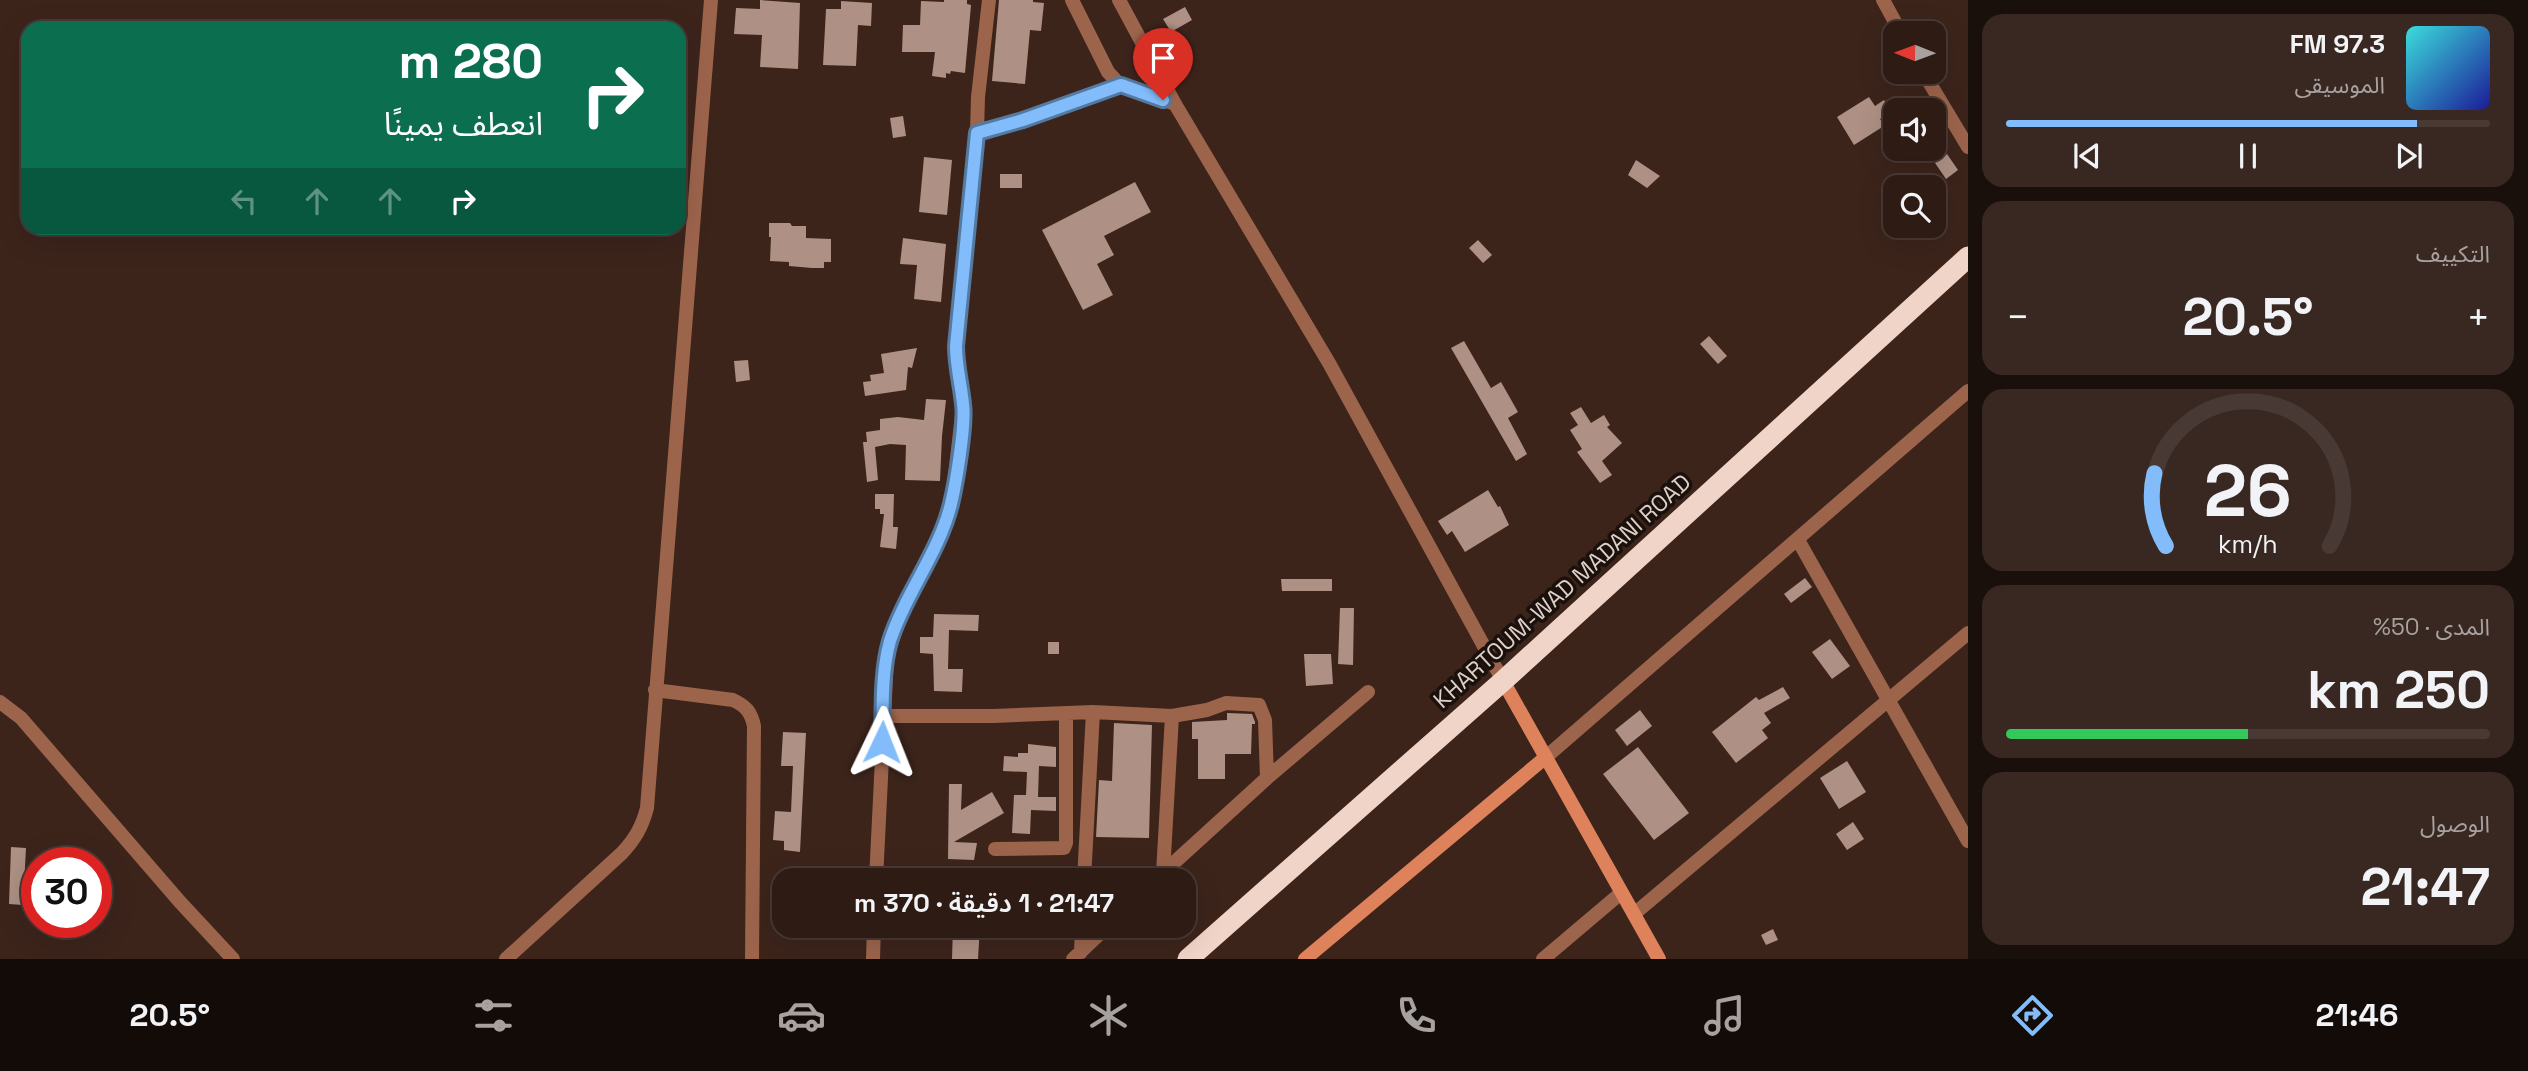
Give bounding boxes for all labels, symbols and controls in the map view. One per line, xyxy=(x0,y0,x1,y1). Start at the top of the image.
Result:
north arrow xyxy=(1883,21,1946,84)
map controls xyxy=(1883,21,1946,238)
text: 97.3 FM xyxy=(2290,27,2385,61)
pin xyxy=(1133,28,1193,100)
text: 280 m xyxy=(398,30,543,92)
icon: arrive xyxy=(1144,39,1182,77)
icon: right xyxy=(567,49,658,140)
text: الموسيقى xyxy=(2294,70,2385,100)
button: sound xyxy=(1883,98,1946,161)
text: انعطف يمينًا xyxy=(384,104,543,144)
icon: previous xyxy=(2068,137,2106,175)
icon: pause xyxy=(2229,137,2267,175)
icon: next xyxy=(2390,137,2428,175)
button: search xyxy=(1883,175,1946,238)
icon: left xyxy=(225,182,263,220)
icon: ahead xyxy=(298,182,336,220)
icon: ahead xyxy=(371,182,409,220)
icon: right xyxy=(444,182,482,220)
text: التكييف xyxy=(2416,239,2490,269)
text: 20.5° xyxy=(2182,284,2314,350)
text: − xyxy=(2006,293,2030,341)
text: + xyxy=(2466,293,2490,341)
text: 26 xyxy=(2204,444,2292,537)
street label: KHARTOUM-WAD MADANI ROAD xyxy=(1427,467,1697,715)
text: km/h xyxy=(2218,527,2278,559)
text: المدى · 50% xyxy=(2373,612,2490,642)
text: 250 km xyxy=(2307,657,2490,723)
position arrow xyxy=(845,705,919,779)
text: الوصول xyxy=(2420,809,2490,839)
speed limit sign: 30 xyxy=(21,847,112,938)
text: 21:47 xyxy=(2360,854,2490,920)
text: 21:47 · 1 دقيقة · 370 m xyxy=(854,886,1114,920)
icon: filters xyxy=(469,991,518,1040)
icon: car xyxy=(777,991,826,1040)
icon: climate xyxy=(1084,991,1133,1040)
icon: phone xyxy=(1392,991,1441,1040)
icon: music xyxy=(1700,991,1749,1040)
icon: directions xyxy=(2008,991,2057,1040)
text: 20.5° xyxy=(129,995,210,1035)
text: 21:46 xyxy=(2315,995,2399,1035)

